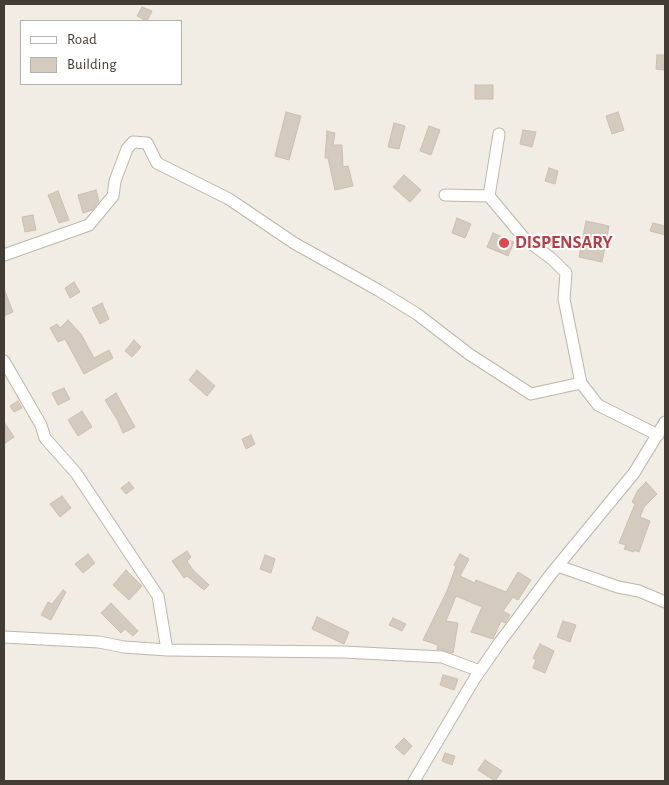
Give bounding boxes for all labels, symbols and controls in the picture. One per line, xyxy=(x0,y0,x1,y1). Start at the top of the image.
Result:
legend xyxy=(20,20,182,85)
text: Road xyxy=(67,32,97,47)
text: Building xyxy=(67,57,117,72)
place label: DISPENSARY xyxy=(515,232,613,254)
marker: DISPENSARY xyxy=(497,236,511,250)

